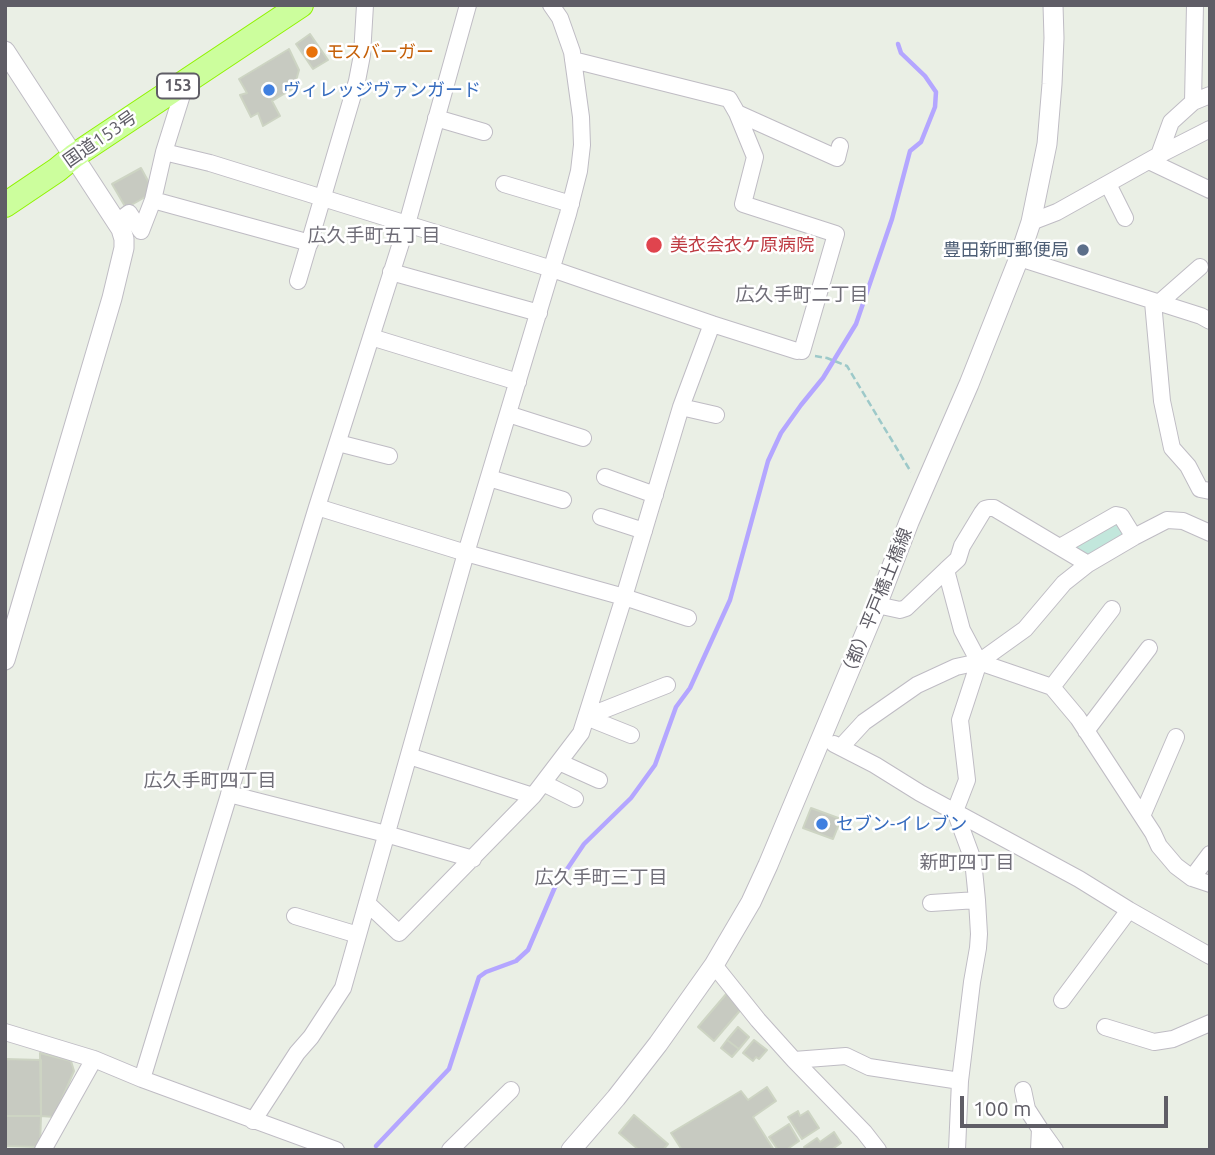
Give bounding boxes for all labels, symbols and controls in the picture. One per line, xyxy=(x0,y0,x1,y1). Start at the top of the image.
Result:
place label: モスバーガー xyxy=(326,41,434,63)
marker: モスバーガー xyxy=(304,44,320,60)
road number: 153 xyxy=(157,74,199,99)
place label: ヴィレッジヴァンガード xyxy=(283,79,481,101)
marker: ヴィレッジヴァンガード xyxy=(261,82,277,98)
street label: 国道153号 xyxy=(59,106,141,172)
district label: 広久手町五丁目 xyxy=(308,225,440,247)
place label: 美衣会衣ケ原病院 xyxy=(670,234,814,256)
marker: 美衣会衣ケ原病院 xyxy=(644,235,664,255)
place label: 豊田新町郵便局 xyxy=(943,239,1069,261)
marker: 豊田新町郵便局 xyxy=(1075,242,1091,258)
district label: 広久手町二丁目 xyxy=(736,284,868,306)
street label: （都）平戸橋土橋線 xyxy=(836,525,916,683)
district label: 広久手町四丁目 xyxy=(144,770,276,792)
place label: セブン-イレブン xyxy=(836,813,967,835)
marker: セブン-イレブン xyxy=(814,816,830,832)
district label: 新町四丁目 xyxy=(920,852,1014,874)
district label: 広久手町三丁目 xyxy=(535,867,667,889)
scale bar xyxy=(963,1082,1171,1126)
text: 100 m xyxy=(973,1096,1031,1120)

